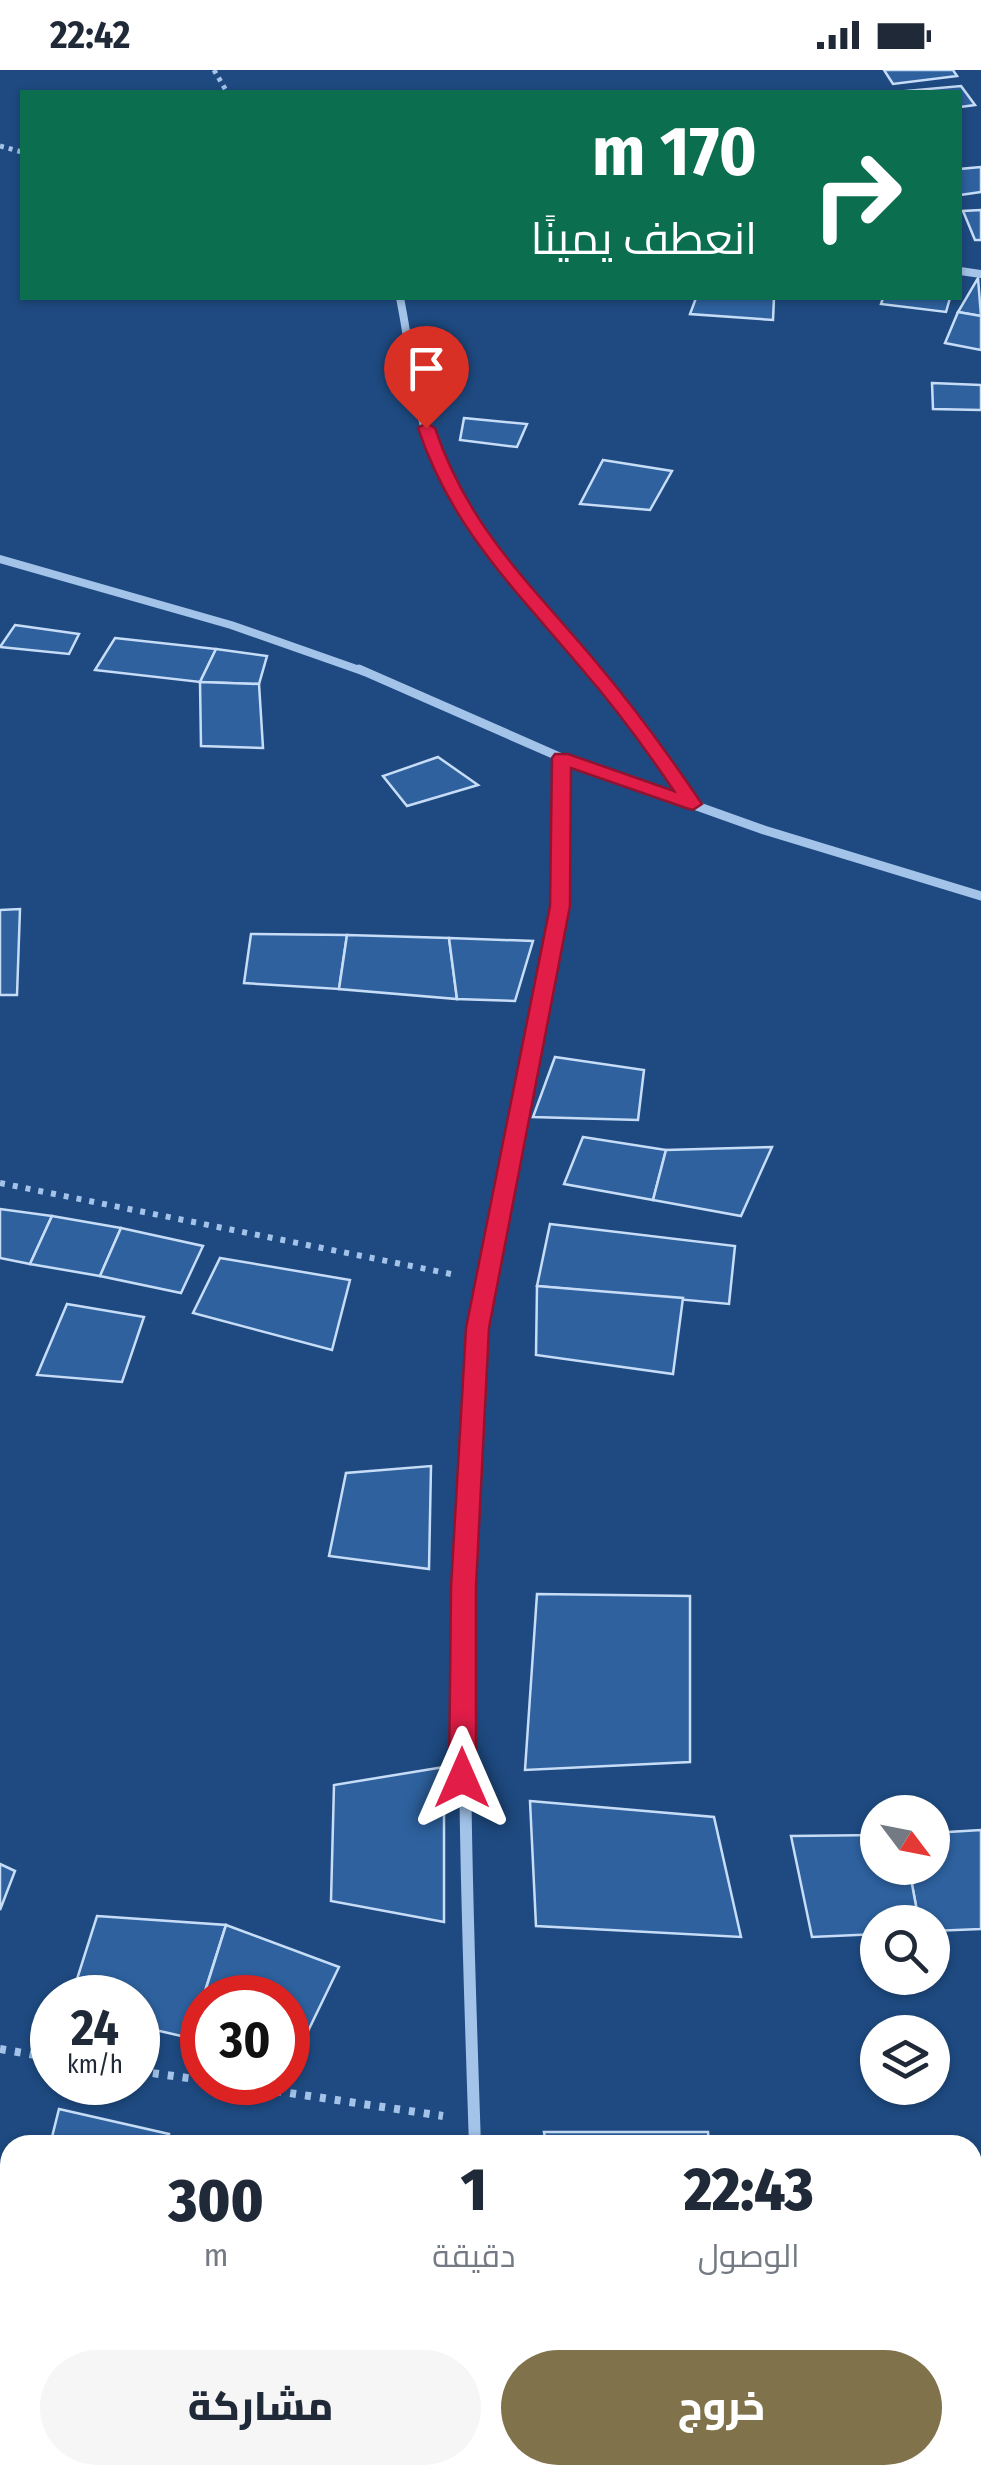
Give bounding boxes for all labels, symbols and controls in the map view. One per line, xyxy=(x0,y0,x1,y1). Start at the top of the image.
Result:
text: 22:42 xyxy=(50,12,130,58)
text: 170 m xyxy=(592,110,757,194)
icon: right xyxy=(792,130,922,260)
text: انعطف يمينًا xyxy=(530,212,757,266)
pin xyxy=(384,326,469,429)
icon: arrive xyxy=(399,341,454,396)
position arrow xyxy=(410,1726,514,1830)
north arrow xyxy=(860,1795,950,1885)
map controls xyxy=(860,1795,950,2105)
button: search xyxy=(860,1905,950,1995)
speed limit sign: 30 xyxy=(180,1975,310,2105)
text: 24 xyxy=(71,1998,119,2058)
button: layers xyxy=(860,2015,950,2105)
text: km/h xyxy=(67,2050,123,2080)
text: 1 xyxy=(461,2154,487,2226)
text: 22:43 xyxy=(684,2154,814,2226)
text: 300 xyxy=(168,2165,264,2237)
text: m xyxy=(204,2236,228,2274)
text: دقيقة xyxy=(432,2237,515,2275)
text: الوصول xyxy=(698,2237,800,2275)
button: مشاركة xyxy=(40,2350,481,2465)
button: خروج xyxy=(501,2350,942,2465)

